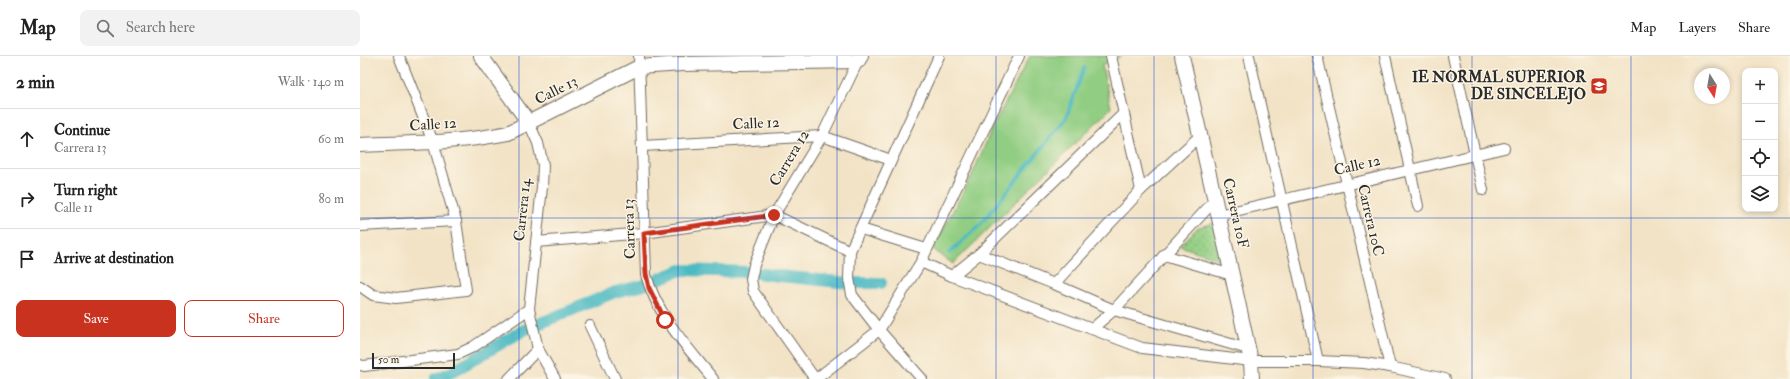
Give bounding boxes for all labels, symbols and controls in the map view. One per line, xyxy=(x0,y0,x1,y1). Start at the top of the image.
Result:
search box xyxy=(80,10,360,46)
text: Map xyxy=(20,16,56,40)
icon: search xyxy=(94,17,116,39)
text: Search here xyxy=(126,18,195,37)
text: Map xyxy=(1630,19,1656,36)
text: Layers xyxy=(1678,19,1716,36)
text: Share xyxy=(1738,19,1770,36)
place label: IE NORMAL SUPERIOR DE SINCELEJO xyxy=(1412,68,1587,105)
north arrow xyxy=(1694,68,1730,104)
map controls xyxy=(1742,68,1778,212)
button: + xyxy=(1742,68,1778,104)
text: 2 min xyxy=(16,72,55,93)
street label: Calle 13 xyxy=(532,72,581,109)
text: Walk · 140 m xyxy=(278,74,344,90)
school or university icon: IE NORMAL SUPERIOR DE SINCELEJO xyxy=(1589,76,1609,96)
button: − xyxy=(1742,104,1778,140)
street label: Calle 12 xyxy=(409,113,458,136)
street label: Calle 12 xyxy=(732,113,780,134)
text: Continue xyxy=(54,121,110,140)
street label: Carrera 12 xyxy=(765,126,814,190)
icon: ahead xyxy=(16,128,38,150)
text: 60 m xyxy=(318,131,344,147)
text: Carrera 13 xyxy=(54,140,106,156)
button: locate xyxy=(1742,140,1778,176)
street label: Calle 12 xyxy=(1332,151,1383,180)
street label: Carrera 10F xyxy=(1218,176,1253,251)
button: layers xyxy=(1742,176,1778,212)
street label: Carrera 14 xyxy=(510,177,535,242)
text: Turn right xyxy=(54,181,117,200)
street label: Carrera 10C xyxy=(1353,182,1388,258)
icon: right xyxy=(16,188,38,210)
text: 80 m xyxy=(318,191,344,207)
street label: Carrera 13 xyxy=(619,198,640,260)
text: Calle 11 xyxy=(54,200,93,216)
route end xyxy=(765,206,783,224)
icon: arrive xyxy=(16,248,38,270)
text: Arrive at destination xyxy=(54,249,174,268)
button: Save xyxy=(16,300,176,337)
button: Share xyxy=(184,300,344,337)
route start xyxy=(656,311,674,329)
scale bar xyxy=(372,351,455,370)
text: 50 m xyxy=(378,353,399,366)

